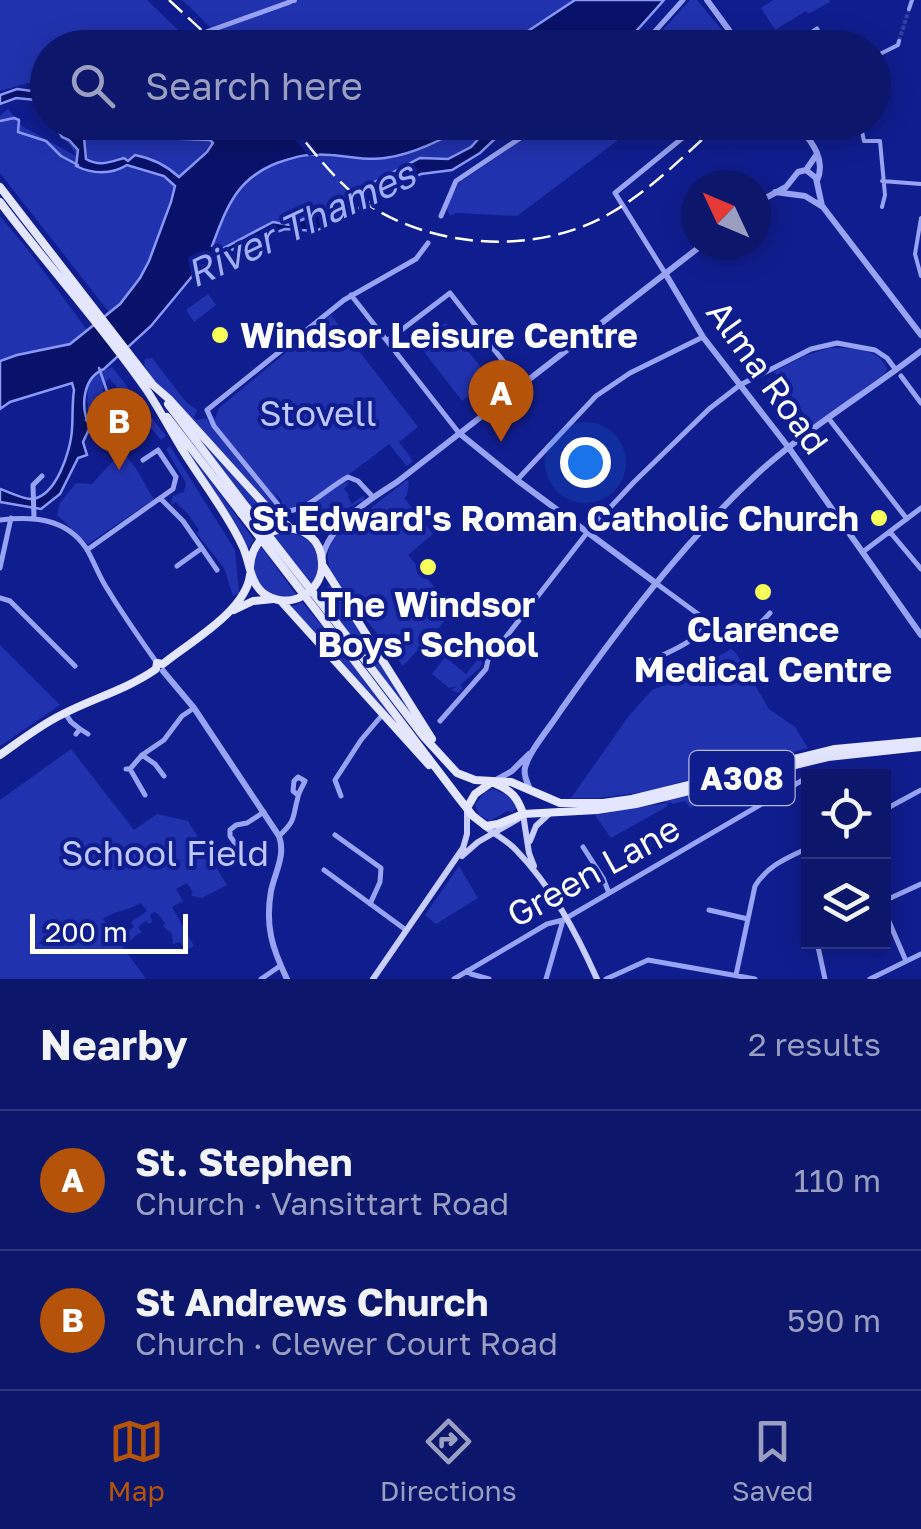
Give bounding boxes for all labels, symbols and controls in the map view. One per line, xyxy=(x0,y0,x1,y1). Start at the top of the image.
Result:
search box xyxy=(30,30,891,140)
icon: search xyxy=(65,58,120,113)
text: Search here xyxy=(145,63,363,108)
water label: River Thames xyxy=(179,150,423,296)
north arrow xyxy=(681,170,771,260)
street label: Alma Road xyxy=(698,292,838,462)
place label: Windsor Leisure Centre xyxy=(240,314,638,356)
marker: Windsor Leisure Centre xyxy=(209,324,231,346)
pin: A xyxy=(468,360,534,442)
pin: B xyxy=(86,388,152,470)
park label: Stovell xyxy=(259,392,377,434)
your location xyxy=(560,437,611,488)
place label: St Edward's Roman Catholic Church xyxy=(252,497,859,539)
marker: St Edward's Roman Catholic Church xyxy=(868,507,890,529)
marker: The Windsor Boys' School xyxy=(417,556,439,578)
marker: Clarence Medical Centre xyxy=(752,581,774,603)
place label: The Windsor Boys' School xyxy=(318,583,539,665)
place label: Clarence Medical Centre xyxy=(634,608,892,690)
road number: A308 xyxy=(690,751,794,805)
map controls xyxy=(801,769,891,949)
button: locate xyxy=(801,769,891,859)
street label: Green Lane xyxy=(499,806,687,936)
park label: School Field xyxy=(61,832,269,874)
button: layers xyxy=(801,859,891,949)
scale bar xyxy=(30,909,188,954)
text: 200 m xyxy=(45,915,128,948)
text: Nearby xyxy=(40,1019,188,1069)
text: 2 results xyxy=(748,1025,881,1063)
text: St. Stephen xyxy=(135,1139,352,1184)
text: A xyxy=(61,1161,84,1199)
text: 110 m xyxy=(794,1161,881,1199)
text: Church · Vansittart Road xyxy=(135,1184,509,1222)
text: St Andrews Church xyxy=(135,1279,488,1324)
text: B xyxy=(61,1301,84,1339)
text: 590 m xyxy=(787,1301,881,1339)
text: Church · Clewer Court Road xyxy=(135,1324,558,1362)
tab: Map xyxy=(108,1414,165,1507)
tab: Directions xyxy=(380,1414,517,1507)
tab: Saved xyxy=(732,1414,813,1507)

